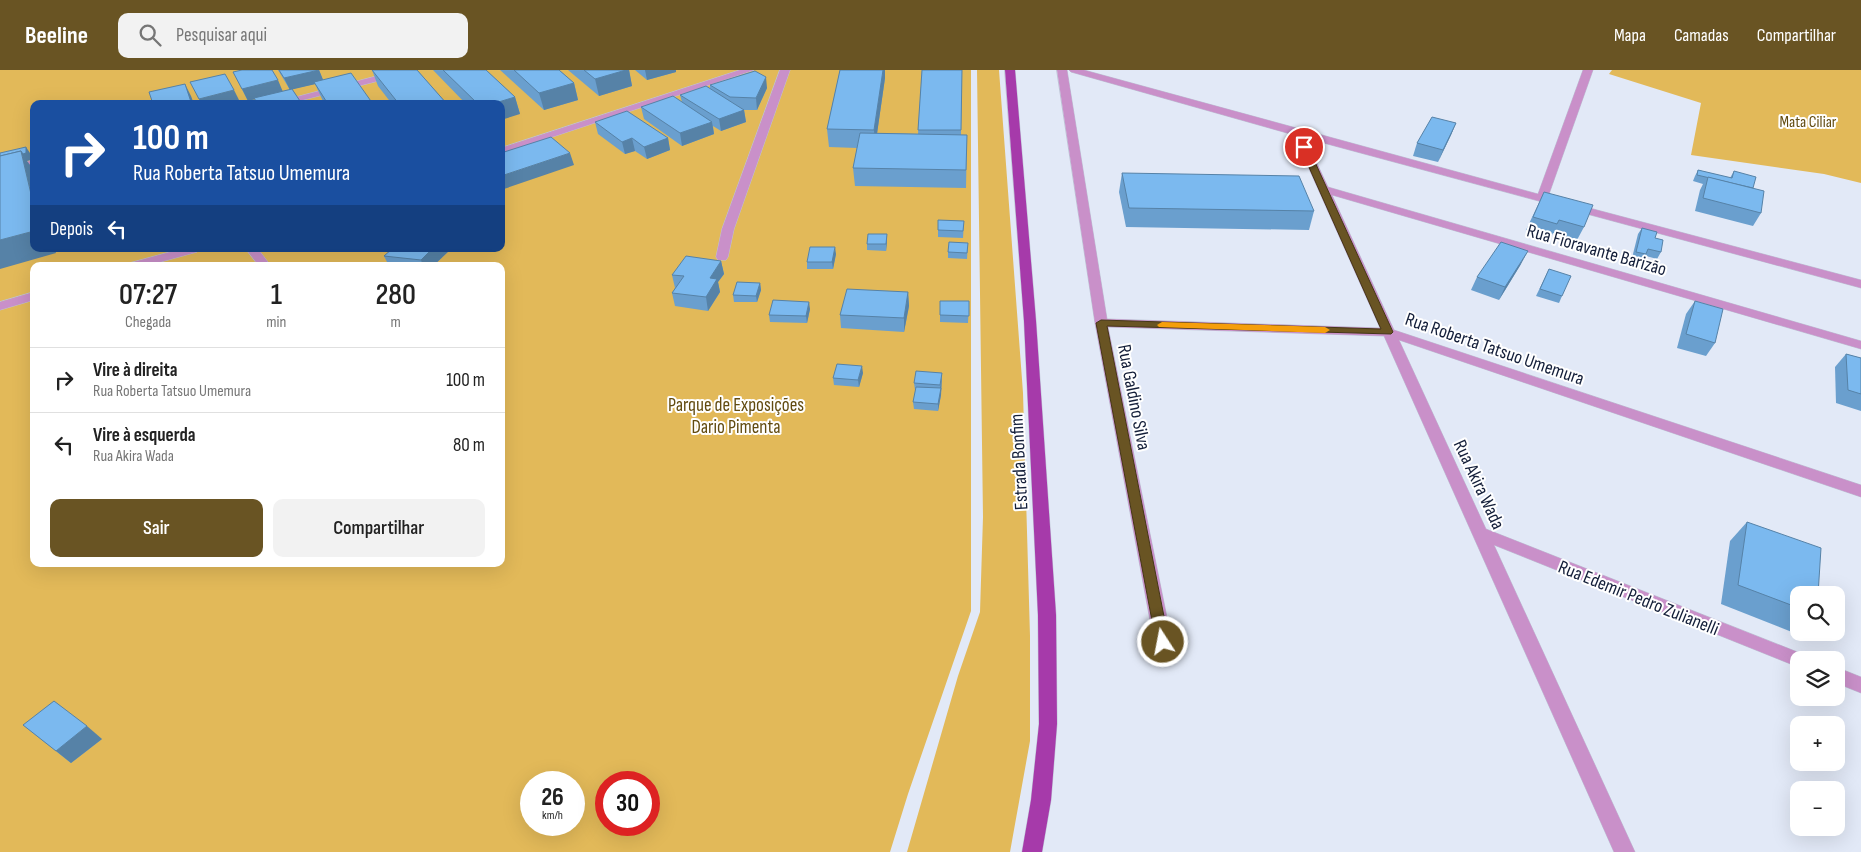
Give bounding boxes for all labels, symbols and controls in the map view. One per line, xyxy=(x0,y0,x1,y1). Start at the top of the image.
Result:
search box xyxy=(118,13,468,58)
text: Beeline xyxy=(25,21,88,50)
icon: search xyxy=(136,21,164,49)
text: Pesquisar aqui xyxy=(176,24,267,47)
text: Mapa xyxy=(1614,25,1646,46)
text: Camadas xyxy=(1674,25,1729,46)
text: Compartilhar xyxy=(1757,25,1836,46)
park label: Mata Ciliar xyxy=(1780,113,1837,132)
text: 100 m xyxy=(133,117,209,160)
icon: right xyxy=(50,120,115,185)
pin xyxy=(1283,126,1325,168)
icon: arrive xyxy=(1290,133,1318,161)
text: Rua Roberta Tatsuo Umemura xyxy=(133,160,350,187)
icon: left xyxy=(103,215,131,243)
text: Depois xyxy=(50,218,93,241)
street label: Rua Fioravante Barizão xyxy=(1524,220,1669,281)
text: 07:27 xyxy=(119,277,177,313)
text: 1 xyxy=(271,277,282,313)
text: 280 xyxy=(375,277,416,313)
street label: Rua Roberta Tatsuo Umemura xyxy=(1402,308,1587,391)
text: Chegada xyxy=(125,313,171,332)
text: min xyxy=(266,313,286,332)
text: m xyxy=(391,313,401,332)
street label: Rua Galdino Silva xyxy=(1112,342,1155,452)
text: Vire à direita xyxy=(93,359,177,382)
icon: right xyxy=(50,366,78,394)
text: 100 m xyxy=(446,369,485,392)
text: Rua Roberta Tatsuo Umemura xyxy=(93,382,251,401)
park label: Parque de Exposições Dario Pimenta xyxy=(668,394,804,439)
street label: Estrada Bonfim xyxy=(1005,413,1033,511)
text: Vire à esquerda xyxy=(93,424,195,447)
icon: left xyxy=(50,431,78,459)
text: 80 m xyxy=(453,434,485,457)
street label: Rua Akira Wada xyxy=(1448,436,1509,533)
text: Rua Akira Wada xyxy=(93,447,174,466)
button: Sair xyxy=(50,499,263,557)
button: Compartilhar xyxy=(273,499,485,557)
street label: Rua Edemir Pedro Zulianelli xyxy=(1555,556,1722,641)
map controls xyxy=(1790,586,1845,836)
button: search xyxy=(1790,586,1845,641)
position arrow xyxy=(1136,615,1188,667)
button: layers xyxy=(1790,651,1845,706)
button: + xyxy=(1790,716,1845,771)
speed limit sign: 30 xyxy=(595,771,660,836)
button: − xyxy=(1790,781,1845,836)
text: 26 xyxy=(541,782,564,813)
text: km/h xyxy=(542,808,563,823)

